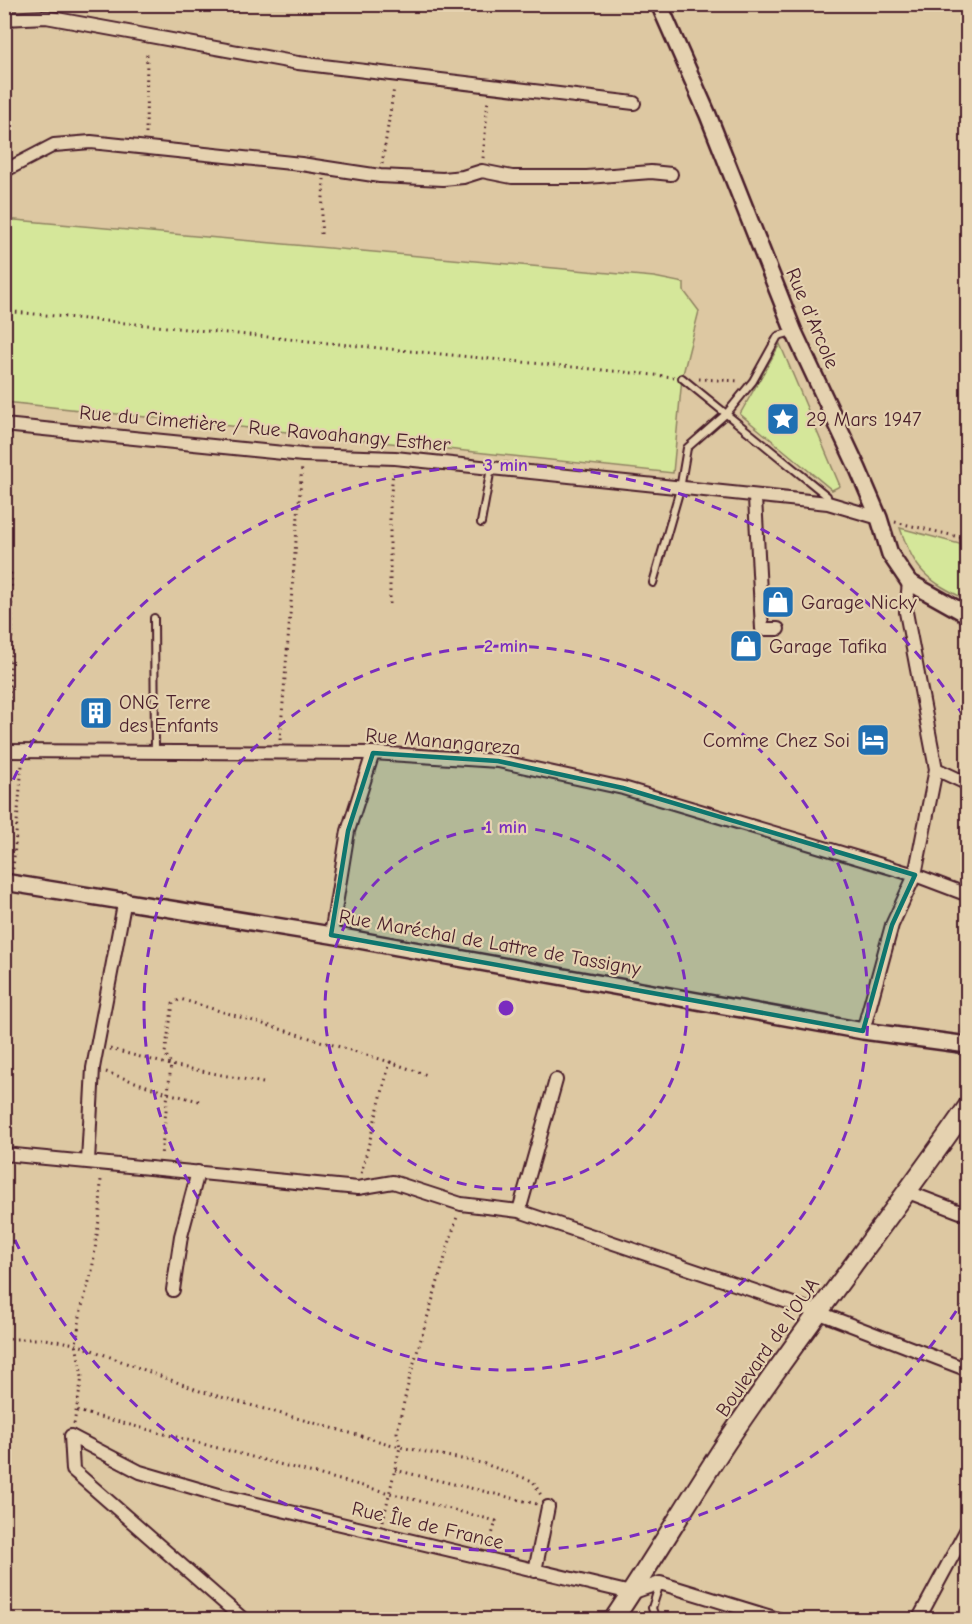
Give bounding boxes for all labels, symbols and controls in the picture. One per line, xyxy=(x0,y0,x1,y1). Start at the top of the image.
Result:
street label: Rue d'Arcole xyxy=(781,264,844,372)
street label: Rue du Cimetière / Rue Ravoahangy Esther xyxy=(78,401,452,456)
place icon: 29 Mars 1947 xyxy=(765,401,801,437)
place label: 29 Mars 1947 xyxy=(806,408,922,431)
text: 3 min xyxy=(484,455,528,476)
shop icon: Garage Nicky xyxy=(760,584,796,620)
place label: Garage Nicky xyxy=(801,591,917,614)
shop icon: Garage Tafika xyxy=(728,628,764,664)
place label: Garage Tafika xyxy=(769,635,887,658)
text: 2 min xyxy=(484,636,528,657)
place label: ONG Terre des Enfants xyxy=(119,691,218,737)
building icon: ONG Terre des Enfants xyxy=(78,695,114,731)
hotel icon: Comme Chez Soi xyxy=(855,722,891,758)
street label: Rue Manangareza xyxy=(365,723,521,760)
place label: Comme Chez Soi xyxy=(703,729,850,752)
text: 1 min xyxy=(485,817,527,838)
street label: Rue Maréchal de Lattre de Tassigny xyxy=(337,905,643,980)
centre of rings xyxy=(496,998,516,1018)
street label: Boulevard de l'OUA xyxy=(711,1273,824,1421)
street label: Rue Île de France xyxy=(350,1497,506,1554)

